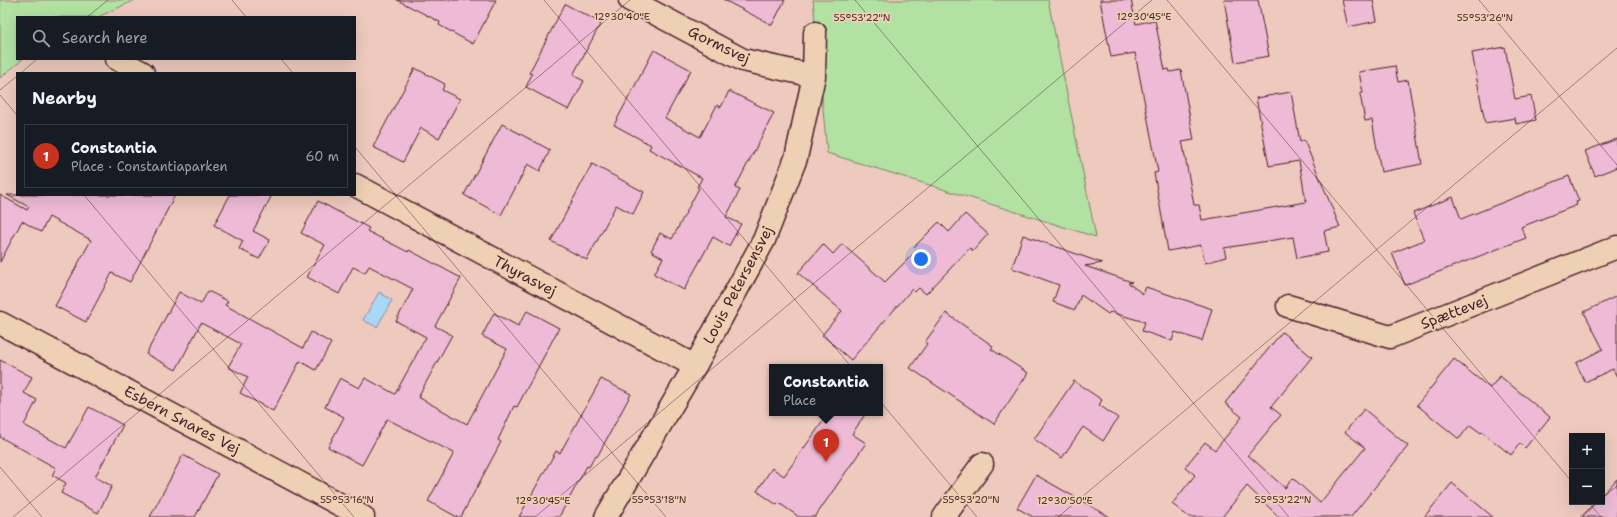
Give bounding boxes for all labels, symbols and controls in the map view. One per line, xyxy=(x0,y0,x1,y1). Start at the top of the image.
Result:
text: 12°30'40"E xyxy=(594,10,650,23)
text: 12°30'45"E xyxy=(1117,10,1171,23)
text: 55°53'22"N xyxy=(834,11,890,24)
text: 55°53'26"N xyxy=(1457,11,1513,24)
search box xyxy=(16,16,356,60)
street label: Gormsvej xyxy=(685,21,753,69)
icon: search xyxy=(30,27,52,49)
text: Search here xyxy=(62,28,148,48)
text: Nearby xyxy=(32,87,97,109)
text: Constantia xyxy=(71,138,157,158)
text: 1 xyxy=(43,148,49,165)
text: 60 m xyxy=(306,148,339,165)
text: Place · Constantiaparken xyxy=(71,158,228,175)
street label: Louis Petersensvej xyxy=(698,222,778,348)
your location xyxy=(911,249,931,269)
street label: Thyrasvej xyxy=(490,251,560,301)
street label: Spættevej xyxy=(1418,290,1490,334)
popup xyxy=(769,364,883,416)
text: Constantia xyxy=(783,372,869,392)
street label: Esbern Snares Vej xyxy=(120,381,244,459)
text: Place xyxy=(783,392,816,409)
pin: 1 xyxy=(813,429,839,462)
map controls xyxy=(1569,433,1605,505)
button: + xyxy=(1569,433,1605,469)
button: − xyxy=(1569,469,1605,505)
text: 55°53'16"N xyxy=(320,493,374,506)
text: 55°53'18"N xyxy=(632,493,686,506)
text: 55°53'20"N xyxy=(942,493,1000,506)
text: 55°53'22"N xyxy=(1255,493,1311,506)
text: 12°30'45"E xyxy=(516,494,570,507)
text: 12°30'50"E xyxy=(1037,494,1093,507)

